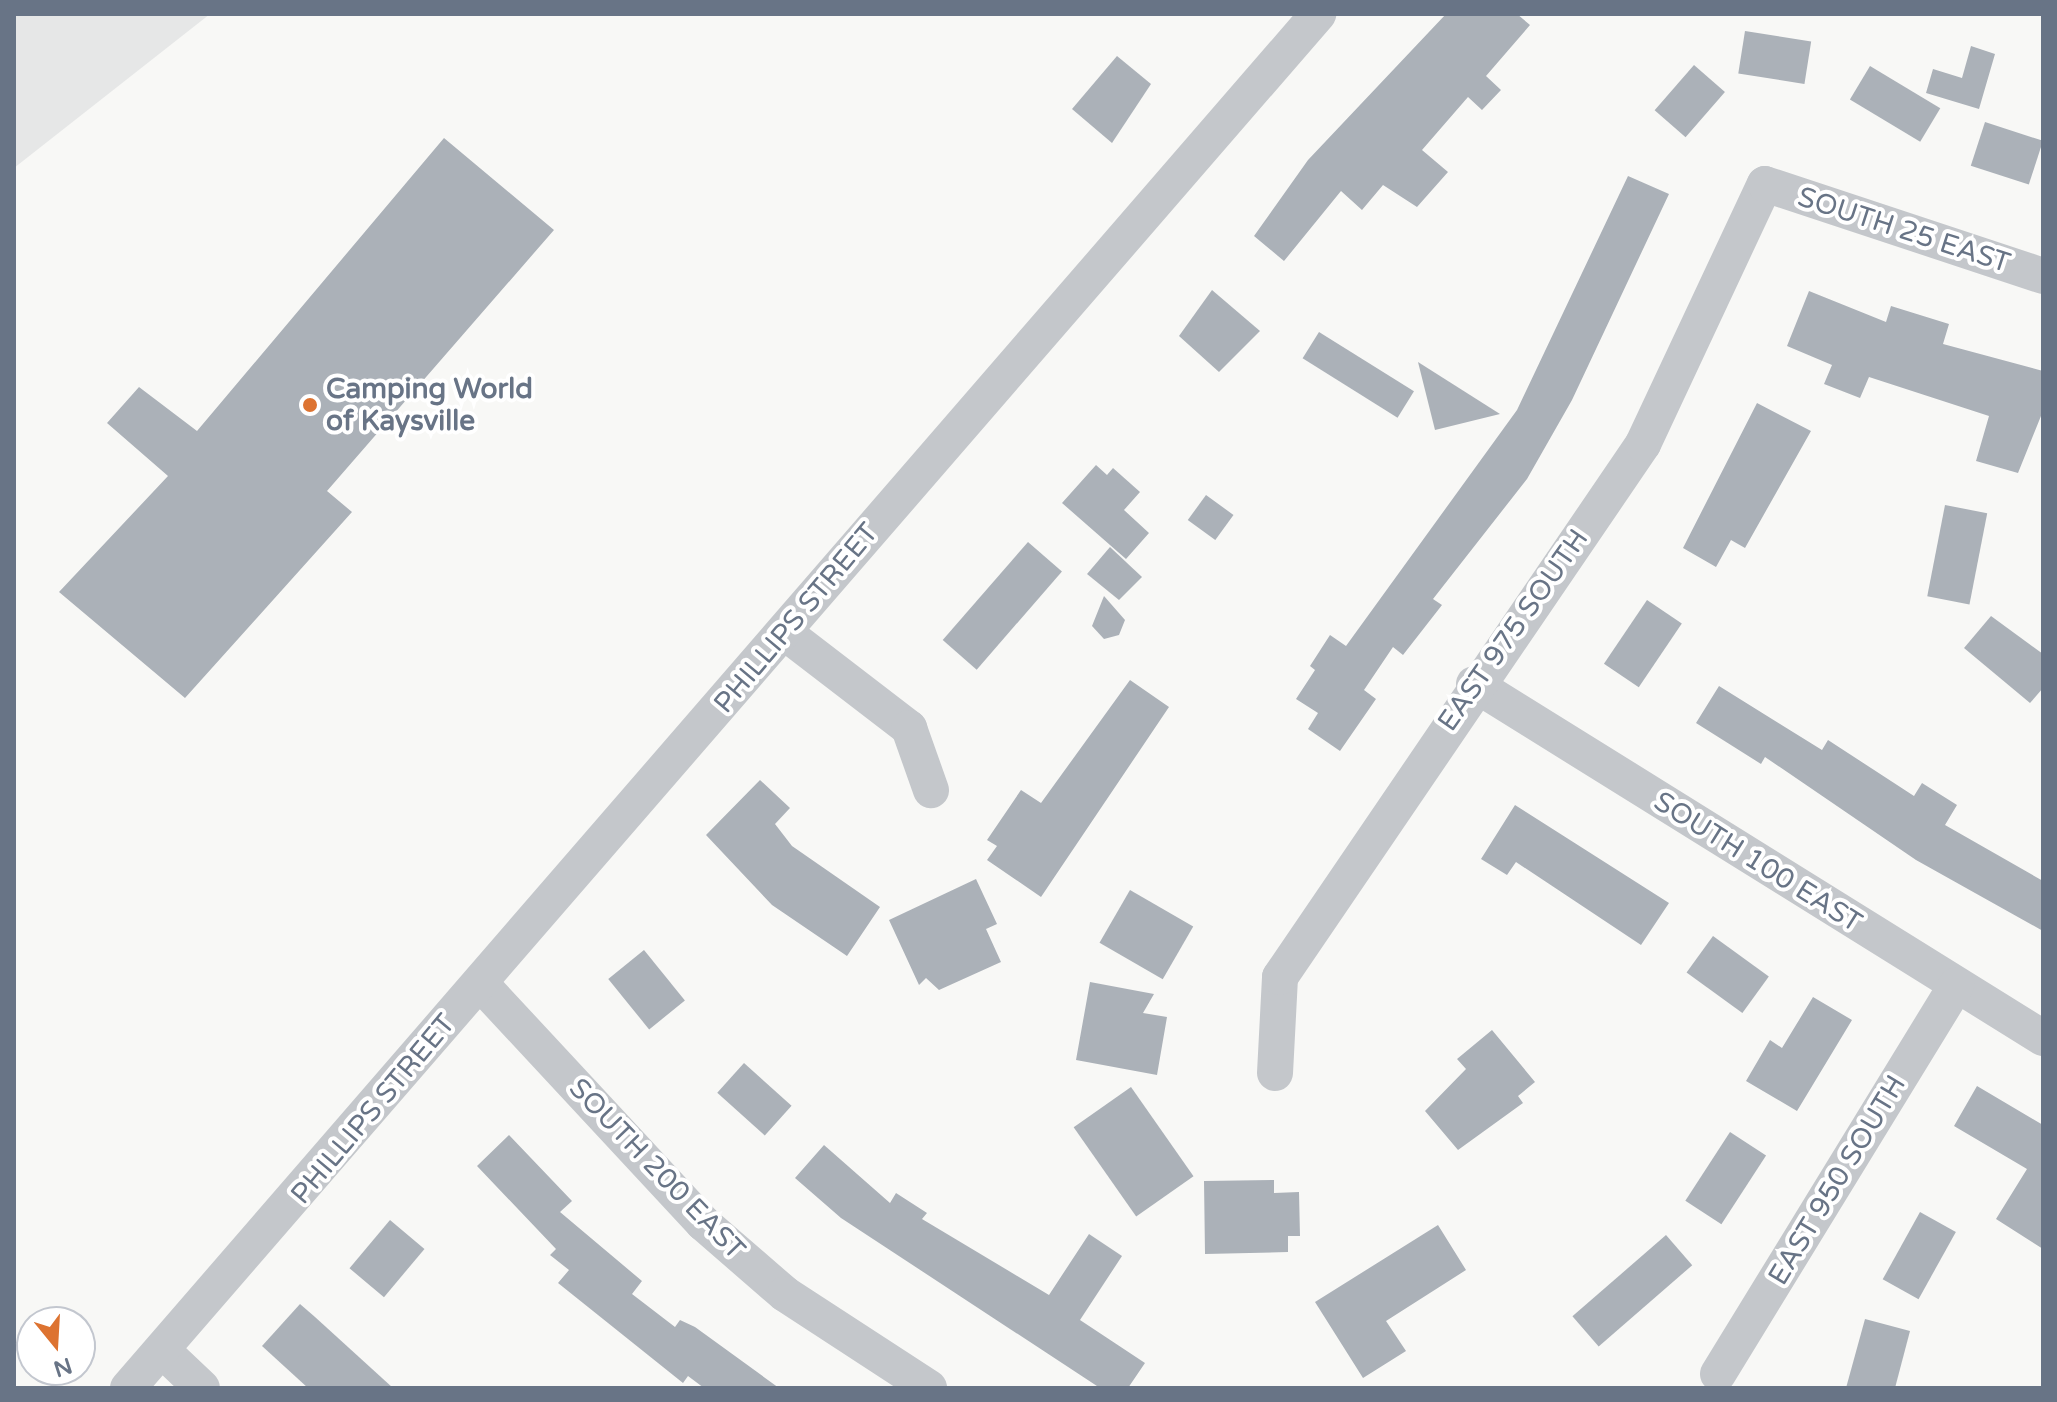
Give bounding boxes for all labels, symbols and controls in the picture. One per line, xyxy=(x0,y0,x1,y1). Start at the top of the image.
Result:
street label: SOUTH 25 EAST xyxy=(1794,180,2014,280)
place label: Camping World of Kaysville xyxy=(326,372,533,438)
marker: Camping World of Kaysville xyxy=(301,396,319,414)
street label: PHILLIPS STREET xyxy=(707,516,885,720)
street label: EAST 975 SOUTH xyxy=(1431,523,1595,737)
street label: SOUTH 100 EAST xyxy=(1648,784,1868,940)
street label: PHILLIPS STREET xyxy=(284,1007,462,1211)
street label: EAST 950 SOUTH xyxy=(1761,1069,1913,1291)
street label: SOUTH 200 EAST xyxy=(562,1071,752,1267)
north arrow xyxy=(16,1306,96,1386)
text: N xyxy=(50,1352,75,1382)

